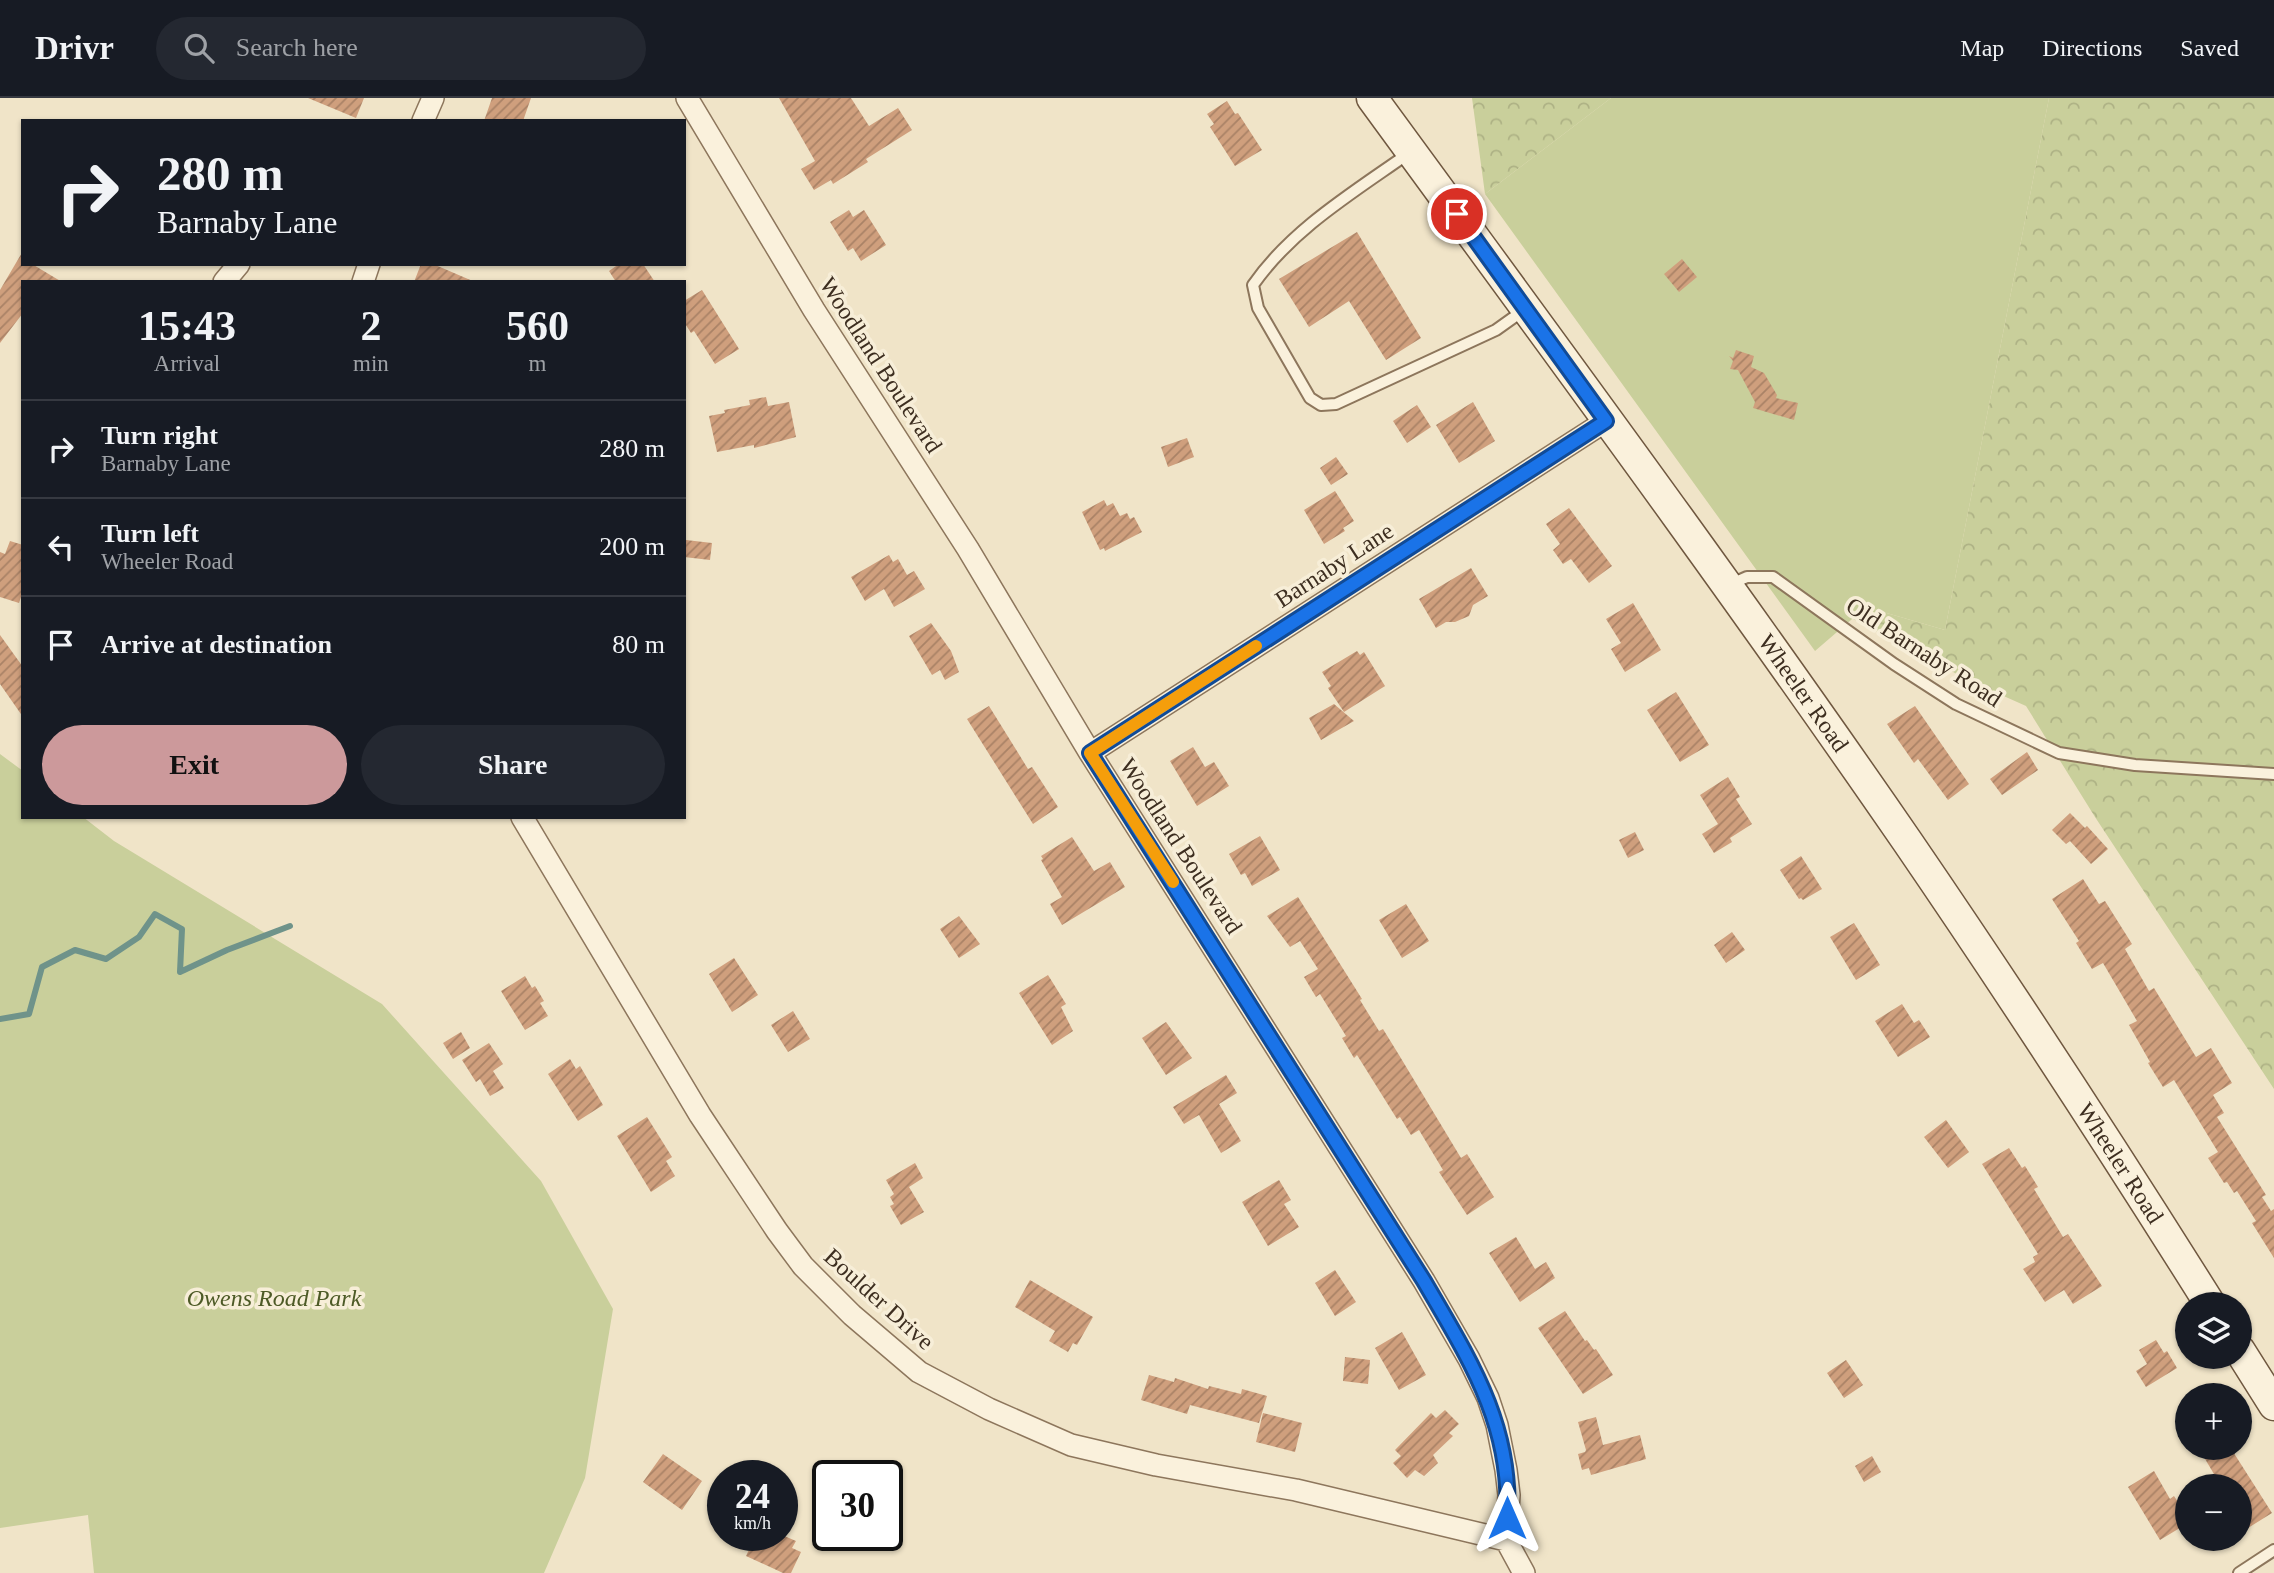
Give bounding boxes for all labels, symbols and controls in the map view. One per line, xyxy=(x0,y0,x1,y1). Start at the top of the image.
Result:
search box xyxy=(156,17,646,80)
icon: search xyxy=(180,29,218,67)
text: Drivr xyxy=(35,30,114,66)
text: Search here xyxy=(236,33,358,62)
text: Map xyxy=(1960,35,2004,61)
text: Directions xyxy=(2042,35,2142,61)
text: Saved xyxy=(2180,35,2239,61)
text: 280 m xyxy=(157,146,284,201)
icon: right xyxy=(42,147,133,238)
pin xyxy=(1427,184,1487,244)
icon: arrive xyxy=(1438,195,1476,233)
text: Barnaby Lane xyxy=(157,204,337,240)
street label: Woodland Boulevard xyxy=(815,272,947,458)
text: 15:43 xyxy=(138,303,236,349)
text: 2 xyxy=(360,303,381,349)
text: 560 xyxy=(506,303,569,349)
text: Arrival xyxy=(154,351,220,376)
text: min xyxy=(353,351,389,376)
text: m xyxy=(528,351,546,376)
text: Turn right xyxy=(101,421,218,450)
icon: right xyxy=(42,430,80,468)
text: 280 m xyxy=(599,434,665,463)
text: Barnaby Lane xyxy=(101,451,231,476)
street label: Barnaby Lane xyxy=(1270,517,1398,613)
text: Turn left xyxy=(101,519,199,548)
icon: left xyxy=(42,528,80,566)
text: 200 m xyxy=(599,532,665,561)
text: Wheeler Road xyxy=(101,549,233,574)
street label: Old Barnaby Road xyxy=(1841,592,2007,712)
icon: arrive xyxy=(42,626,80,664)
street label: Wheeler Road xyxy=(1753,629,1854,757)
text: Arrive at destination xyxy=(101,630,332,659)
text: 80 m xyxy=(612,630,665,659)
button: Exit xyxy=(42,725,347,805)
button: Share xyxy=(361,725,665,805)
street label: Woodland Boulevard xyxy=(1115,753,1247,939)
street label: Wheeler Road xyxy=(2072,1098,2169,1228)
street label: Boulder Drive xyxy=(819,1243,939,1355)
park label: Owens Road Park xyxy=(187,1285,362,1311)
map controls xyxy=(2175,1292,2252,1551)
button: layers xyxy=(2175,1292,2252,1369)
button: + xyxy=(2175,1383,2252,1460)
speed limit sign: 30 xyxy=(812,1460,903,1551)
button: − xyxy=(2175,1474,2252,1551)
text: 24 xyxy=(735,1477,770,1516)
position arrow xyxy=(1470,1481,1544,1555)
text: km/h xyxy=(734,1513,771,1533)

